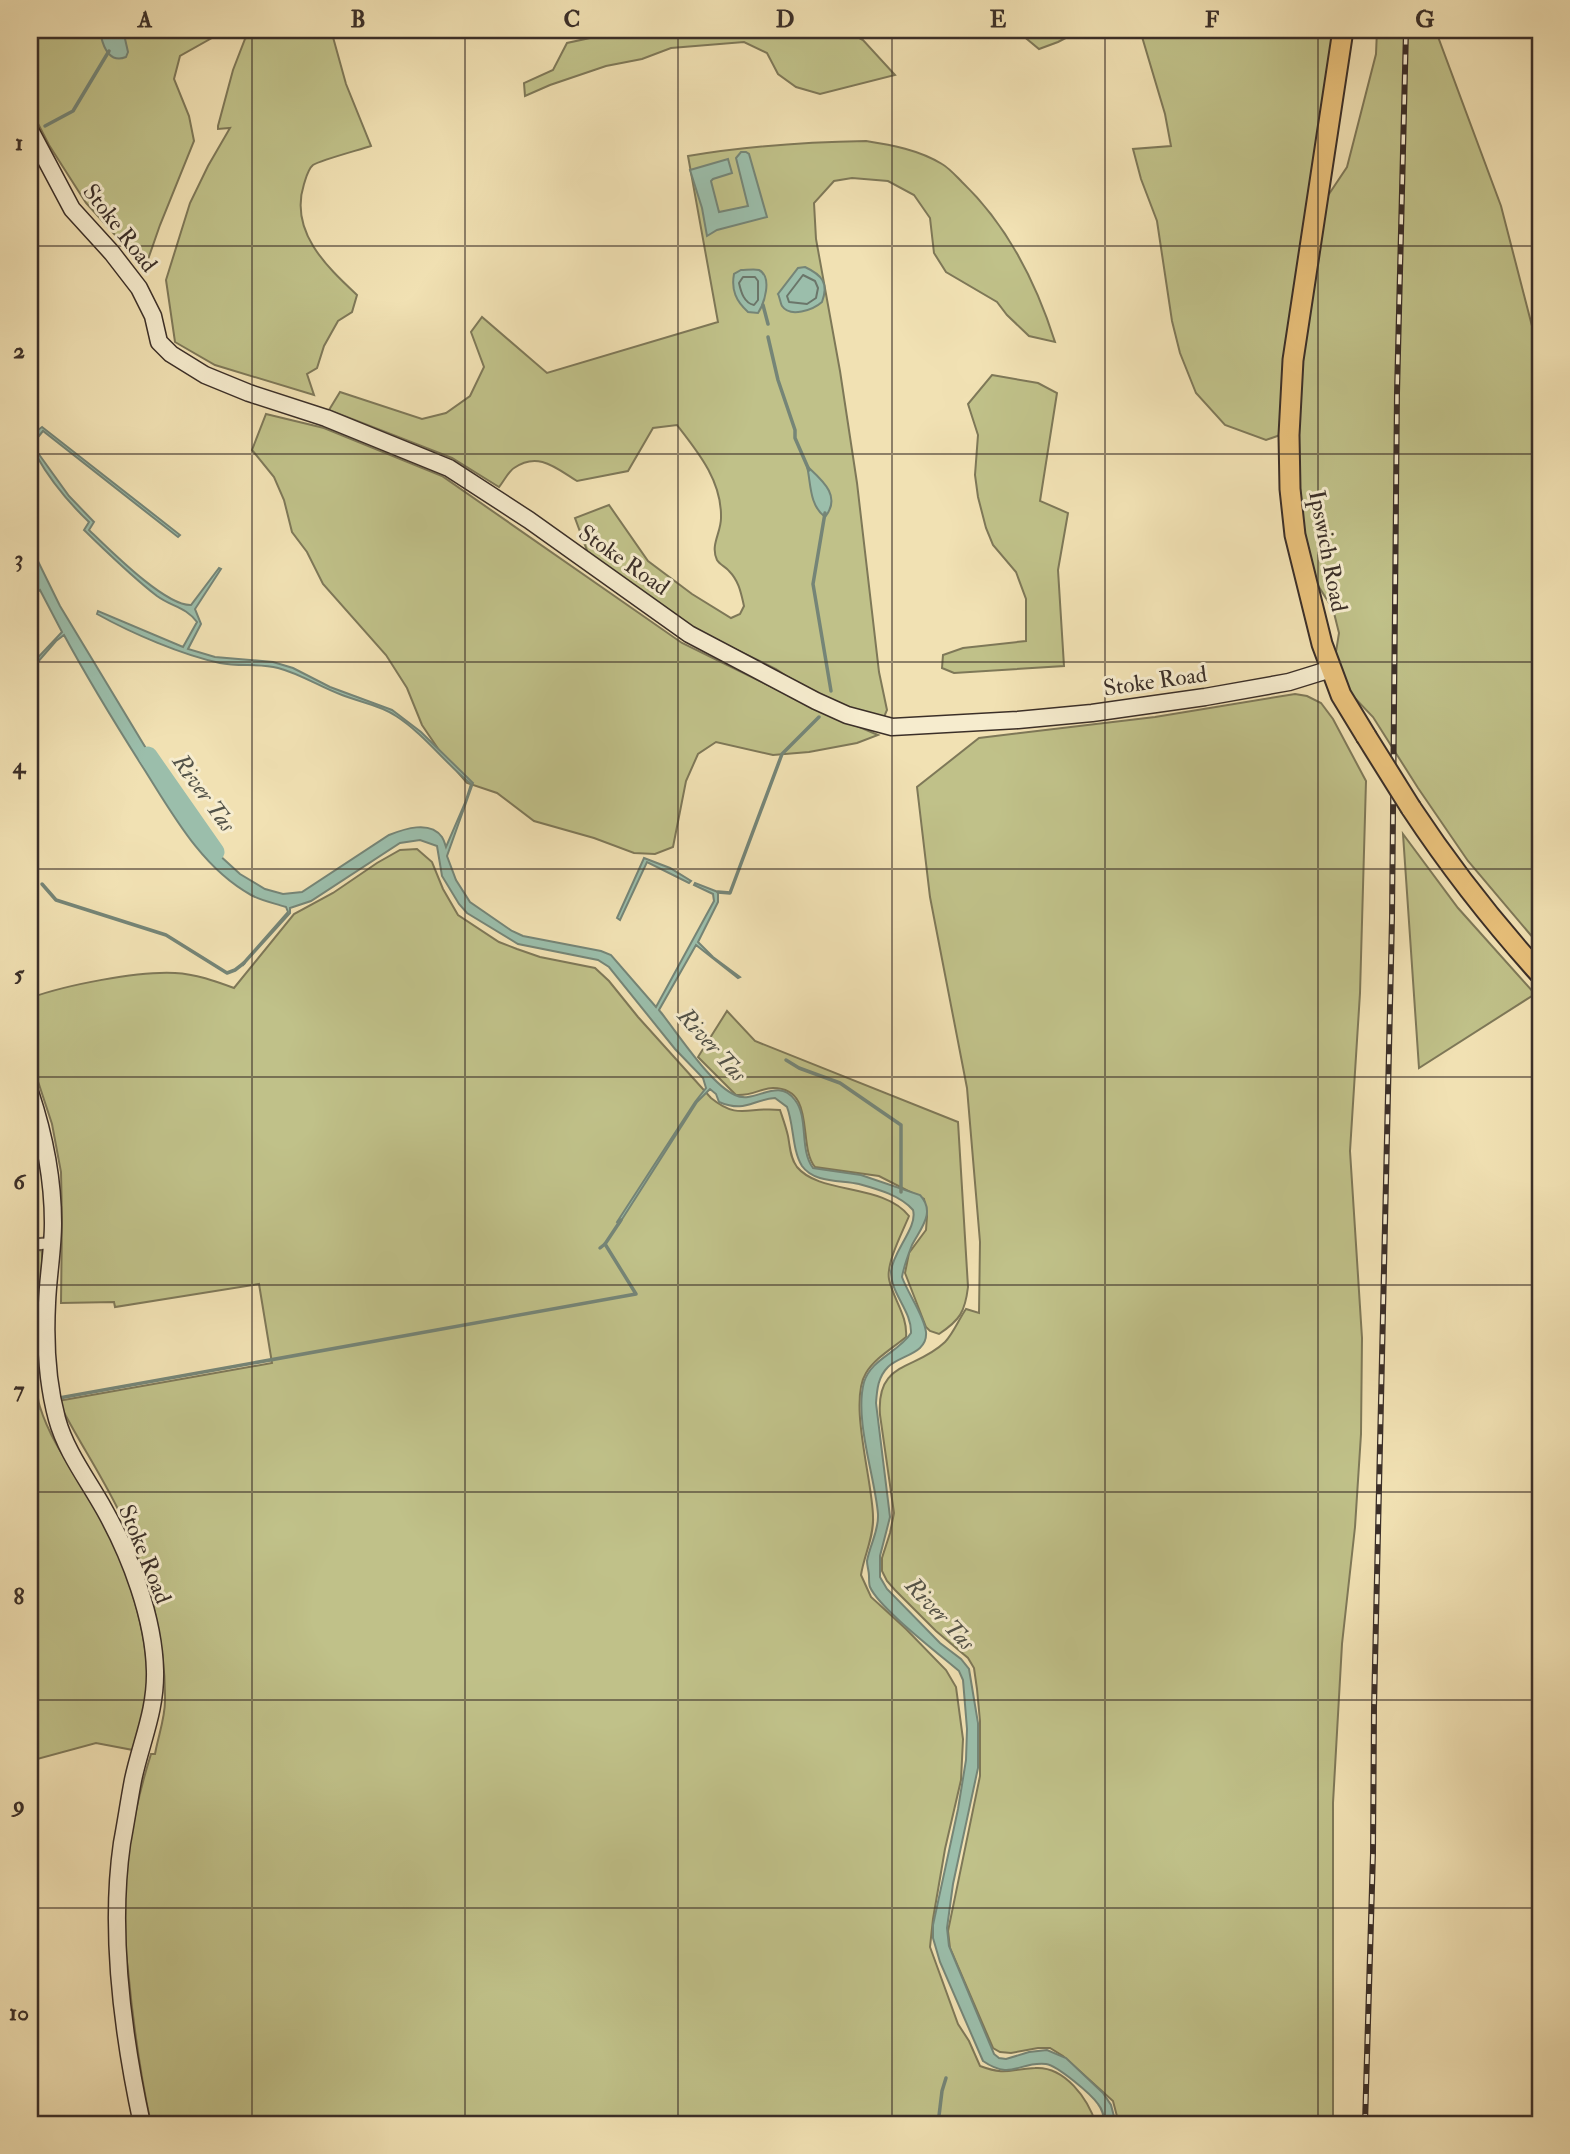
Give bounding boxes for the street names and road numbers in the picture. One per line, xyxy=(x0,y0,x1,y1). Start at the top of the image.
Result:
street label: Stoke Road xyxy=(76,178,164,278)
street label: Ipswich Road xyxy=(1301,488,1354,614)
street label: Stoke Road xyxy=(573,518,675,602)
street label: Stoke Road xyxy=(1101,659,1209,703)
street label: Stoke Road xyxy=(112,1500,178,1608)

